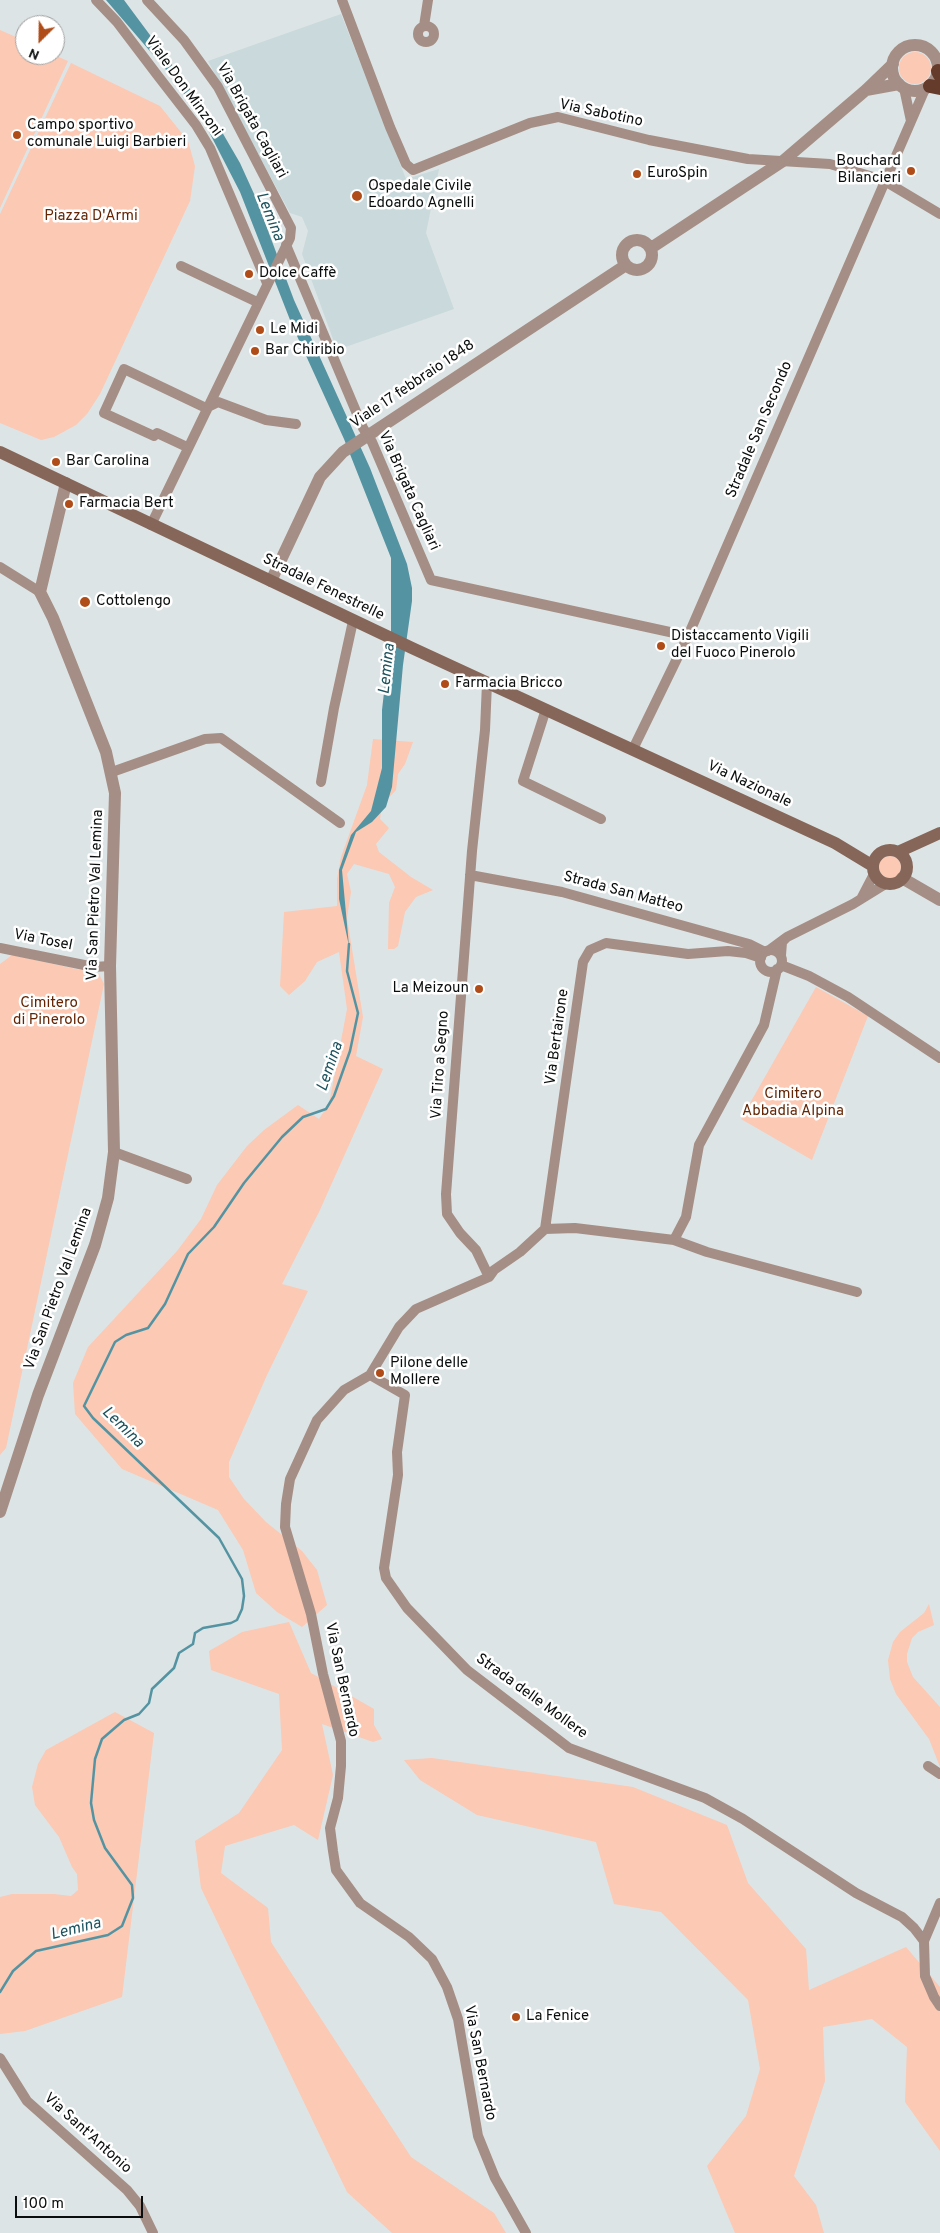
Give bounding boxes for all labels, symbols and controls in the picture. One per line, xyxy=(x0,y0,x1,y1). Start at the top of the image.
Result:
north arrow xyxy=(15,15,65,65)
street label: Viale Don Minzoni xyxy=(141,33,225,141)
text: N xyxy=(26,44,42,63)
street label: Via Brigata Cagliari xyxy=(212,60,290,182)
street label: Via Sabotino xyxy=(558,96,644,132)
place label: Campo sportivo comunale Luigi Barbieri xyxy=(27,117,186,152)
marker: Campo sportivo comunale Luigi Barbieri xyxy=(11,129,23,141)
place label: Bouchard Bilancieri xyxy=(836,153,901,188)
place label: EuroSpin xyxy=(647,165,708,183)
marker: Bouchard Bilancieri xyxy=(905,165,917,177)
marker: EuroSpin xyxy=(631,168,643,180)
place label: Ospedale Civile Edoardo Agnelli xyxy=(368,178,474,213)
marker: Ospedale Civile Edoardo Agnelli xyxy=(350,189,364,203)
water label: Lemina xyxy=(251,190,287,244)
park label: Piazza D'Armi xyxy=(44,208,138,226)
place label: Dolce Caffè xyxy=(259,265,336,283)
marker: Dolce Caffè xyxy=(243,268,255,280)
place label: Le Midi xyxy=(270,321,318,339)
marker: Le Midi xyxy=(254,324,266,336)
street label: Viale 17 febbraio 1848 xyxy=(348,337,478,433)
place label: Bar Chiribio xyxy=(265,342,345,360)
marker: Bar Chiribio xyxy=(249,345,261,357)
street label: Stradale San Secondo xyxy=(723,359,797,501)
street label: Via Brigata Cagliari xyxy=(373,428,443,554)
place label: Bar Carolina xyxy=(66,453,149,471)
marker: Bar Carolina xyxy=(50,456,62,468)
place label: Farmacia Bert xyxy=(79,495,174,513)
marker: Farmacia Bert xyxy=(63,498,75,510)
street label: Stradale Fenestrelle xyxy=(259,551,387,625)
place label: Cottolengo xyxy=(96,593,171,611)
marker: Cottolengo xyxy=(78,595,92,609)
place label: Distaccamento Vigili del Fuoco Pinerolo xyxy=(671,628,809,663)
marker: Distaccamento Vigili del Fuoco Pinerolo xyxy=(655,640,667,652)
water label: Lemina xyxy=(376,643,400,695)
place label: Farmacia Bricco xyxy=(455,675,563,693)
marker: Farmacia Bricco xyxy=(439,678,451,690)
street label: Via Nazionale xyxy=(704,758,794,812)
street label: Via San Pietro Val Lemina xyxy=(84,809,108,981)
street label: Strada San Matteo xyxy=(561,868,685,918)
street label: Via Tosel xyxy=(12,926,74,956)
place label: La Meizoun xyxy=(392,980,469,998)
marker: La Meizoun xyxy=(473,983,485,995)
street label: Via Bertairone xyxy=(542,988,574,1086)
park label: Cimitero di Pinerolo xyxy=(13,995,85,1030)
street label: Via Tiro a Segno xyxy=(428,1010,454,1120)
water label: Lemina xyxy=(314,1040,348,1094)
park label: Cimitero Abbadia Alpina xyxy=(742,1086,844,1121)
street label: Via San Pietro Val Lemina xyxy=(21,1205,97,1373)
place label: Pilone delle Mollere xyxy=(390,1355,468,1390)
marker: Pilone delle Mollere xyxy=(374,1367,386,1379)
water label: Lemina xyxy=(97,1403,147,1453)
street label: Via San Bernardo xyxy=(320,1621,362,1739)
street label: Strada delle Mollere xyxy=(472,1651,590,1743)
water label: Lemina xyxy=(49,1915,103,1945)
street label: Via San Bernardo xyxy=(459,2004,499,2122)
place label: La Fenice xyxy=(526,2008,589,2026)
marker: La Fenice xyxy=(510,2011,522,2023)
street label: Via Sant'Antonio xyxy=(39,2090,135,2178)
scale bar xyxy=(18,2186,145,2218)
text: 100 m xyxy=(23,2195,64,2214)

